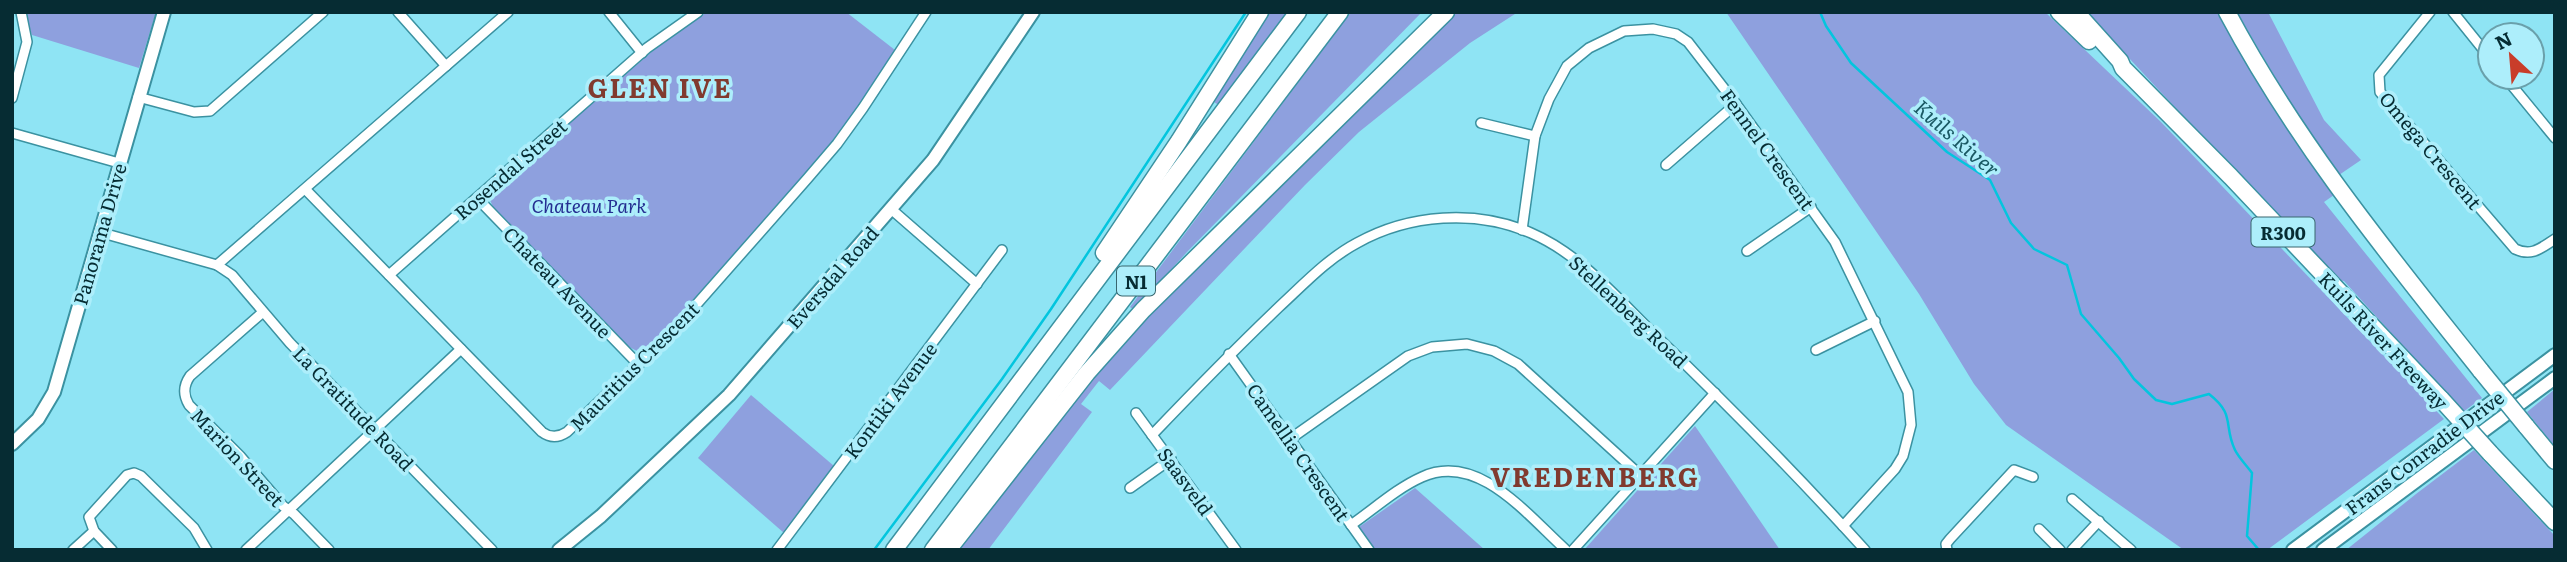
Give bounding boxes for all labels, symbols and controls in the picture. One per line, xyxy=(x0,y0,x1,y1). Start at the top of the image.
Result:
north arrow xyxy=(2476,21,2546,91)
text: N xyxy=(2490,24,2516,56)
district label: GLEN IVE xyxy=(587,67,733,106)
street label: Fennel Crescent xyxy=(1714,82,1822,216)
street label: Omega Crescent xyxy=(2373,85,2489,215)
water label: Kuils River xyxy=(1909,91,2008,183)
street label: Rosendal Street xyxy=(448,112,573,226)
street label: Panorama Drive xyxy=(65,160,133,308)
park label: Chateau Park xyxy=(531,191,647,219)
road number: R300 xyxy=(2252,218,2314,246)
street label: Eversdal Road xyxy=(780,219,885,334)
street label: Chateau Avenue xyxy=(498,220,619,344)
street label: Stellenberg Road xyxy=(1563,249,1695,374)
street label: Kuils River Freeway xyxy=(2313,265,2455,415)
road number: N1 xyxy=(1117,267,1155,296)
street label: Mauritius Crescent xyxy=(563,295,705,437)
street label: Kontiki Avenue xyxy=(837,336,943,464)
street label: La Gratitude Road xyxy=(287,340,421,477)
street label: Camellia Crescent xyxy=(1241,377,1357,527)
street label: Frans Conradie Drive xyxy=(2339,383,2509,521)
street label: Marion Street xyxy=(185,401,291,513)
street label: Saasveld xyxy=(1152,441,1220,521)
district label: VREDENBERG xyxy=(1490,456,1700,495)

